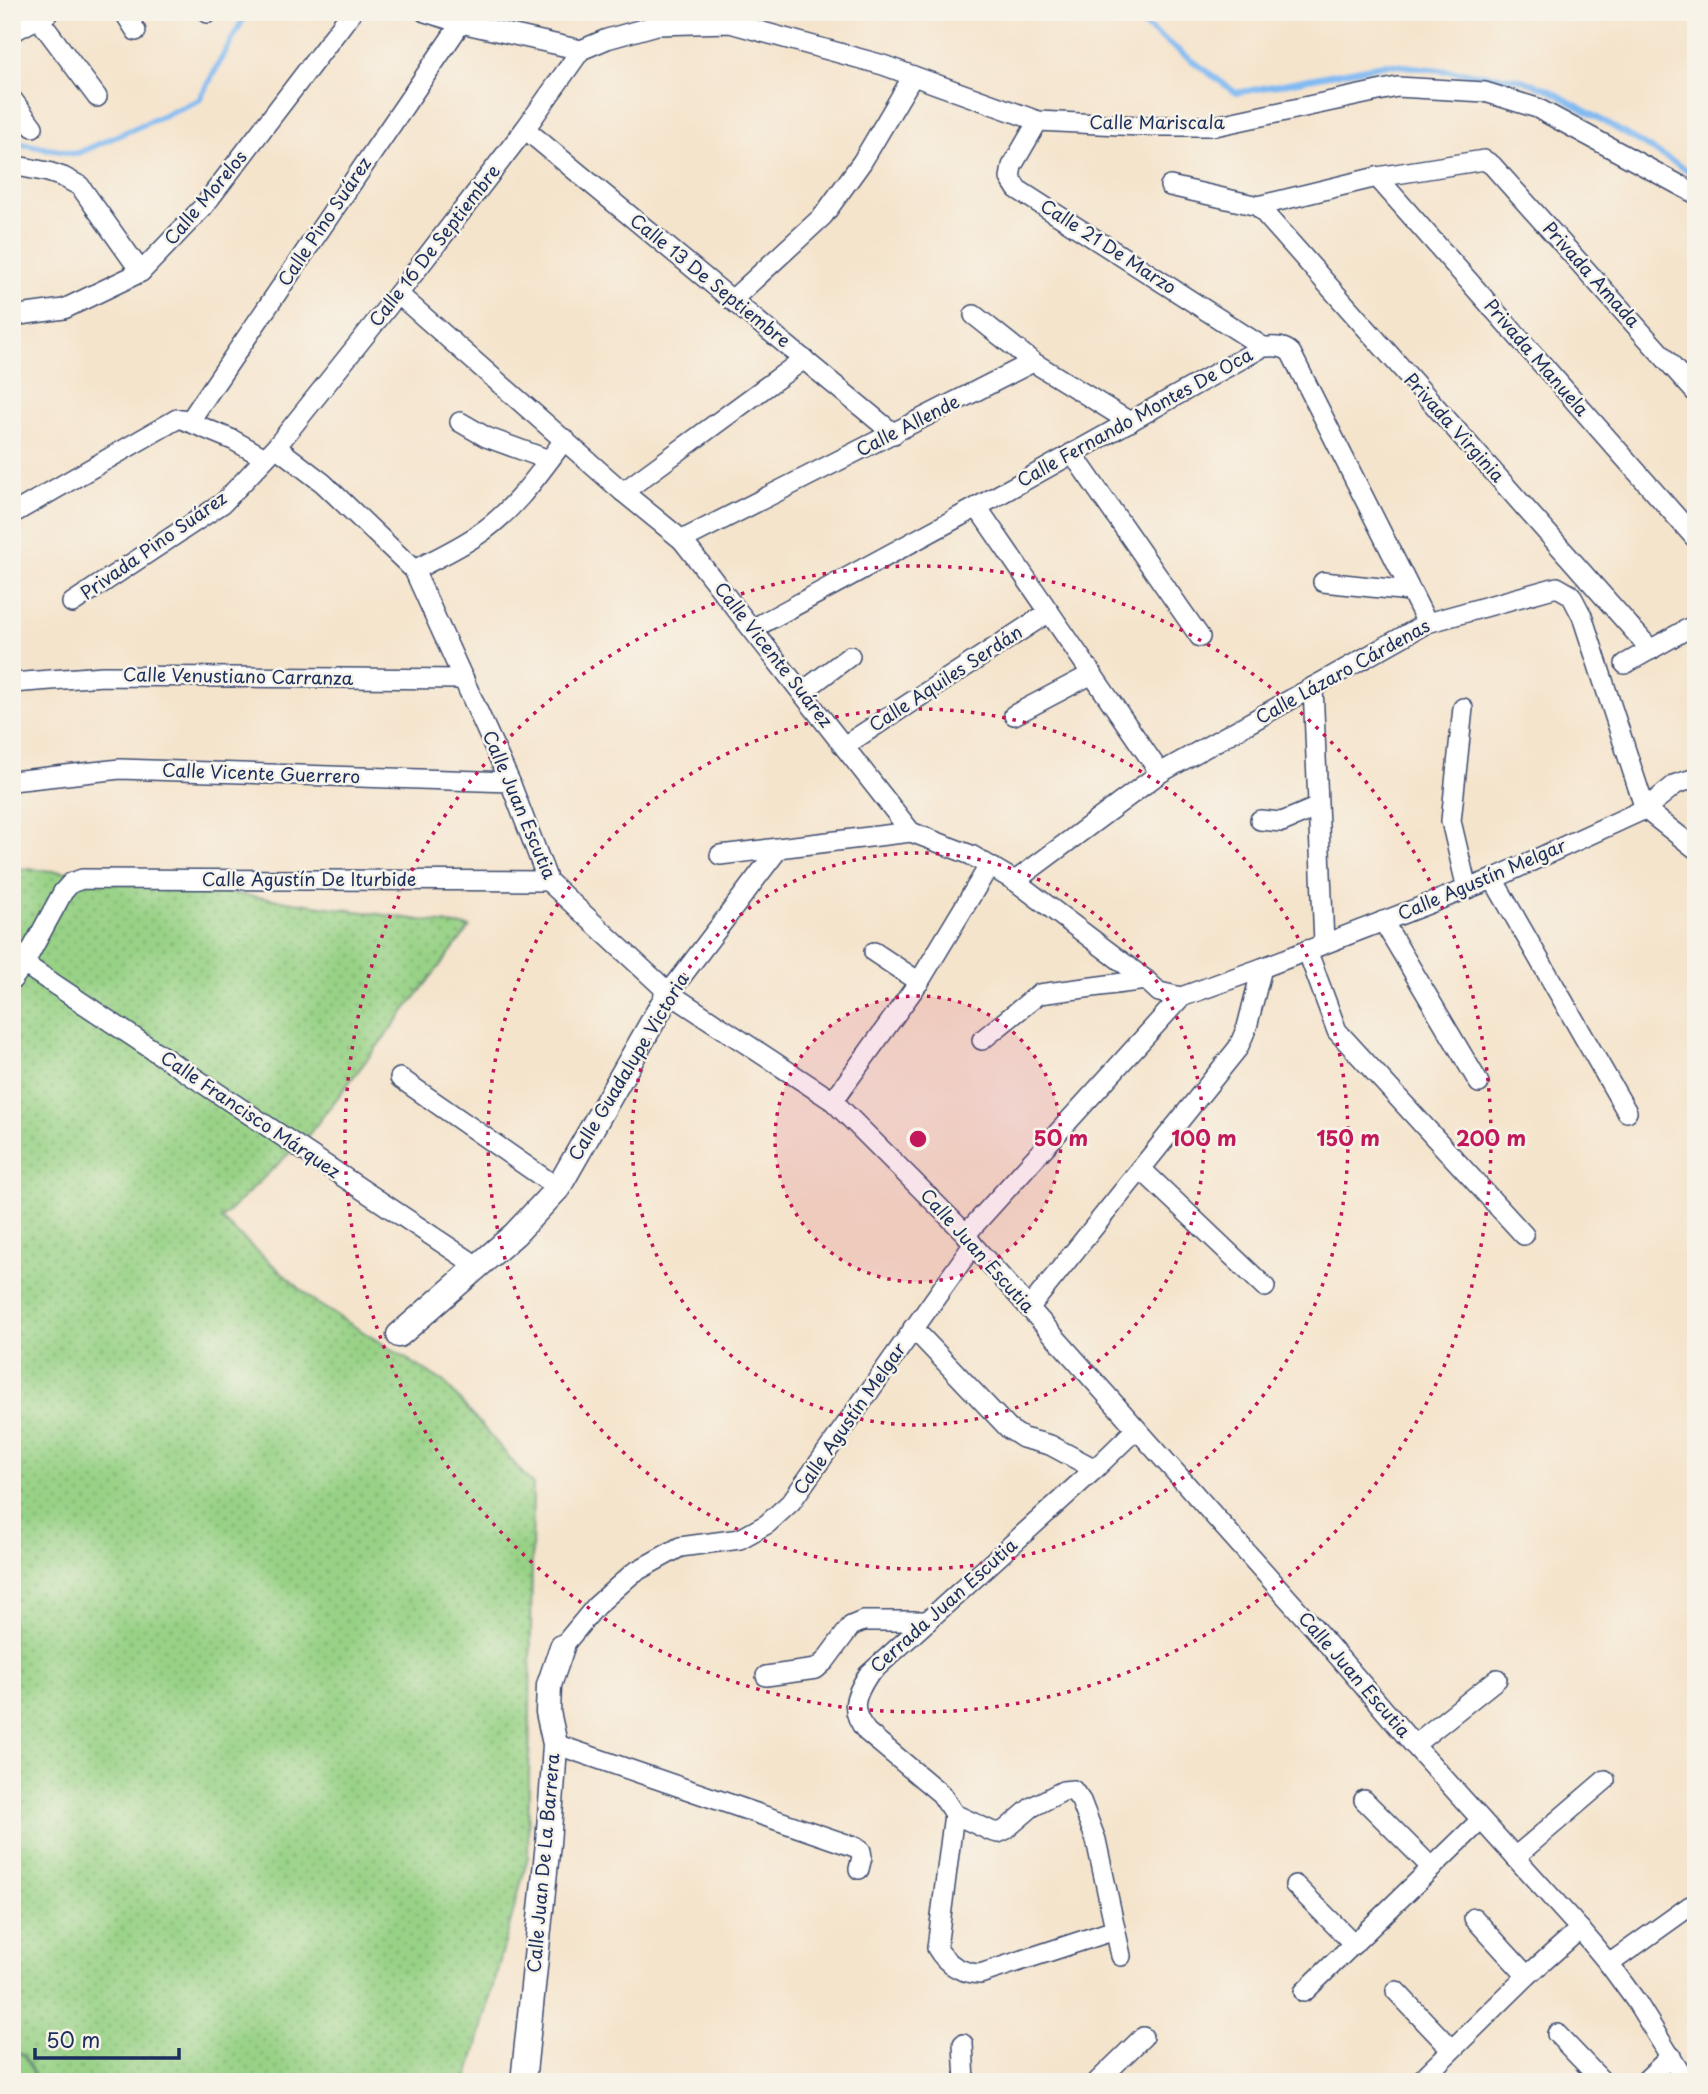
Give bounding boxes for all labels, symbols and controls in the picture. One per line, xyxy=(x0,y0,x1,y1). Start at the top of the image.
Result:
street label: Calle Mariscala xyxy=(1089,108,1225,135)
street label: Calle Morelos xyxy=(157,144,253,250)
street label: Calle Pino Suárez xyxy=(270,151,377,291)
street label: Calle 16 De Septiembre xyxy=(362,158,506,332)
street label: Calle 21 De Marzo xyxy=(1035,192,1182,300)
street label: Calle 13 De Septiembre xyxy=(625,206,797,353)
street label: Privada Amada xyxy=(1537,215,1647,333)
street label: Privada Manuela xyxy=(1479,293,1596,422)
street label: Calle Fernando Montes De Oca xyxy=(1011,340,1258,493)
street label: Privada Virginia xyxy=(1399,366,1512,488)
street label: Calle Allende xyxy=(851,387,964,462)
street label: Privada Pino Suárez xyxy=(75,484,232,605)
street label: Calle Vicente Suárez xyxy=(709,576,840,733)
street label: Calle Lázaro Cárdenas xyxy=(1250,611,1434,730)
street label: Calle Aquiles Serdán xyxy=(863,618,1027,738)
street label: Calle Venustiano Carranza xyxy=(123,660,354,691)
street label: Calle Juan Escutia xyxy=(477,726,564,883)
street label: Calle Vicente Guerrero xyxy=(161,756,361,789)
street label: Calle Agustín Melgar xyxy=(1393,831,1571,926)
street label: Calle Agustín De Iturbide xyxy=(202,865,416,892)
street label: Calle Guadalupe Victoria xyxy=(561,967,695,1165)
street label: Calle Francisco Márquez xyxy=(156,1043,347,1184)
text: 50 m xyxy=(1034,1121,1088,1153)
text: 100 m xyxy=(1171,1121,1237,1153)
text: 150 m xyxy=(1316,1121,1380,1153)
text: 200 m xyxy=(1456,1121,1526,1153)
centre of rings xyxy=(906,1127,930,1151)
street label: Calle Juan Escutia xyxy=(915,1182,1041,1318)
street label: Calle Agustín Melgar xyxy=(786,1336,912,1500)
street label: Cerrada Juan Escutia xyxy=(864,1531,1023,1678)
street label: Calle Juan Escutia xyxy=(1293,1605,1418,1743)
street label: Calle Juan De La Barrera xyxy=(519,1752,566,1974)
scale bar xyxy=(35,2017,178,2061)
text: 50 m xyxy=(46,2023,100,2055)

